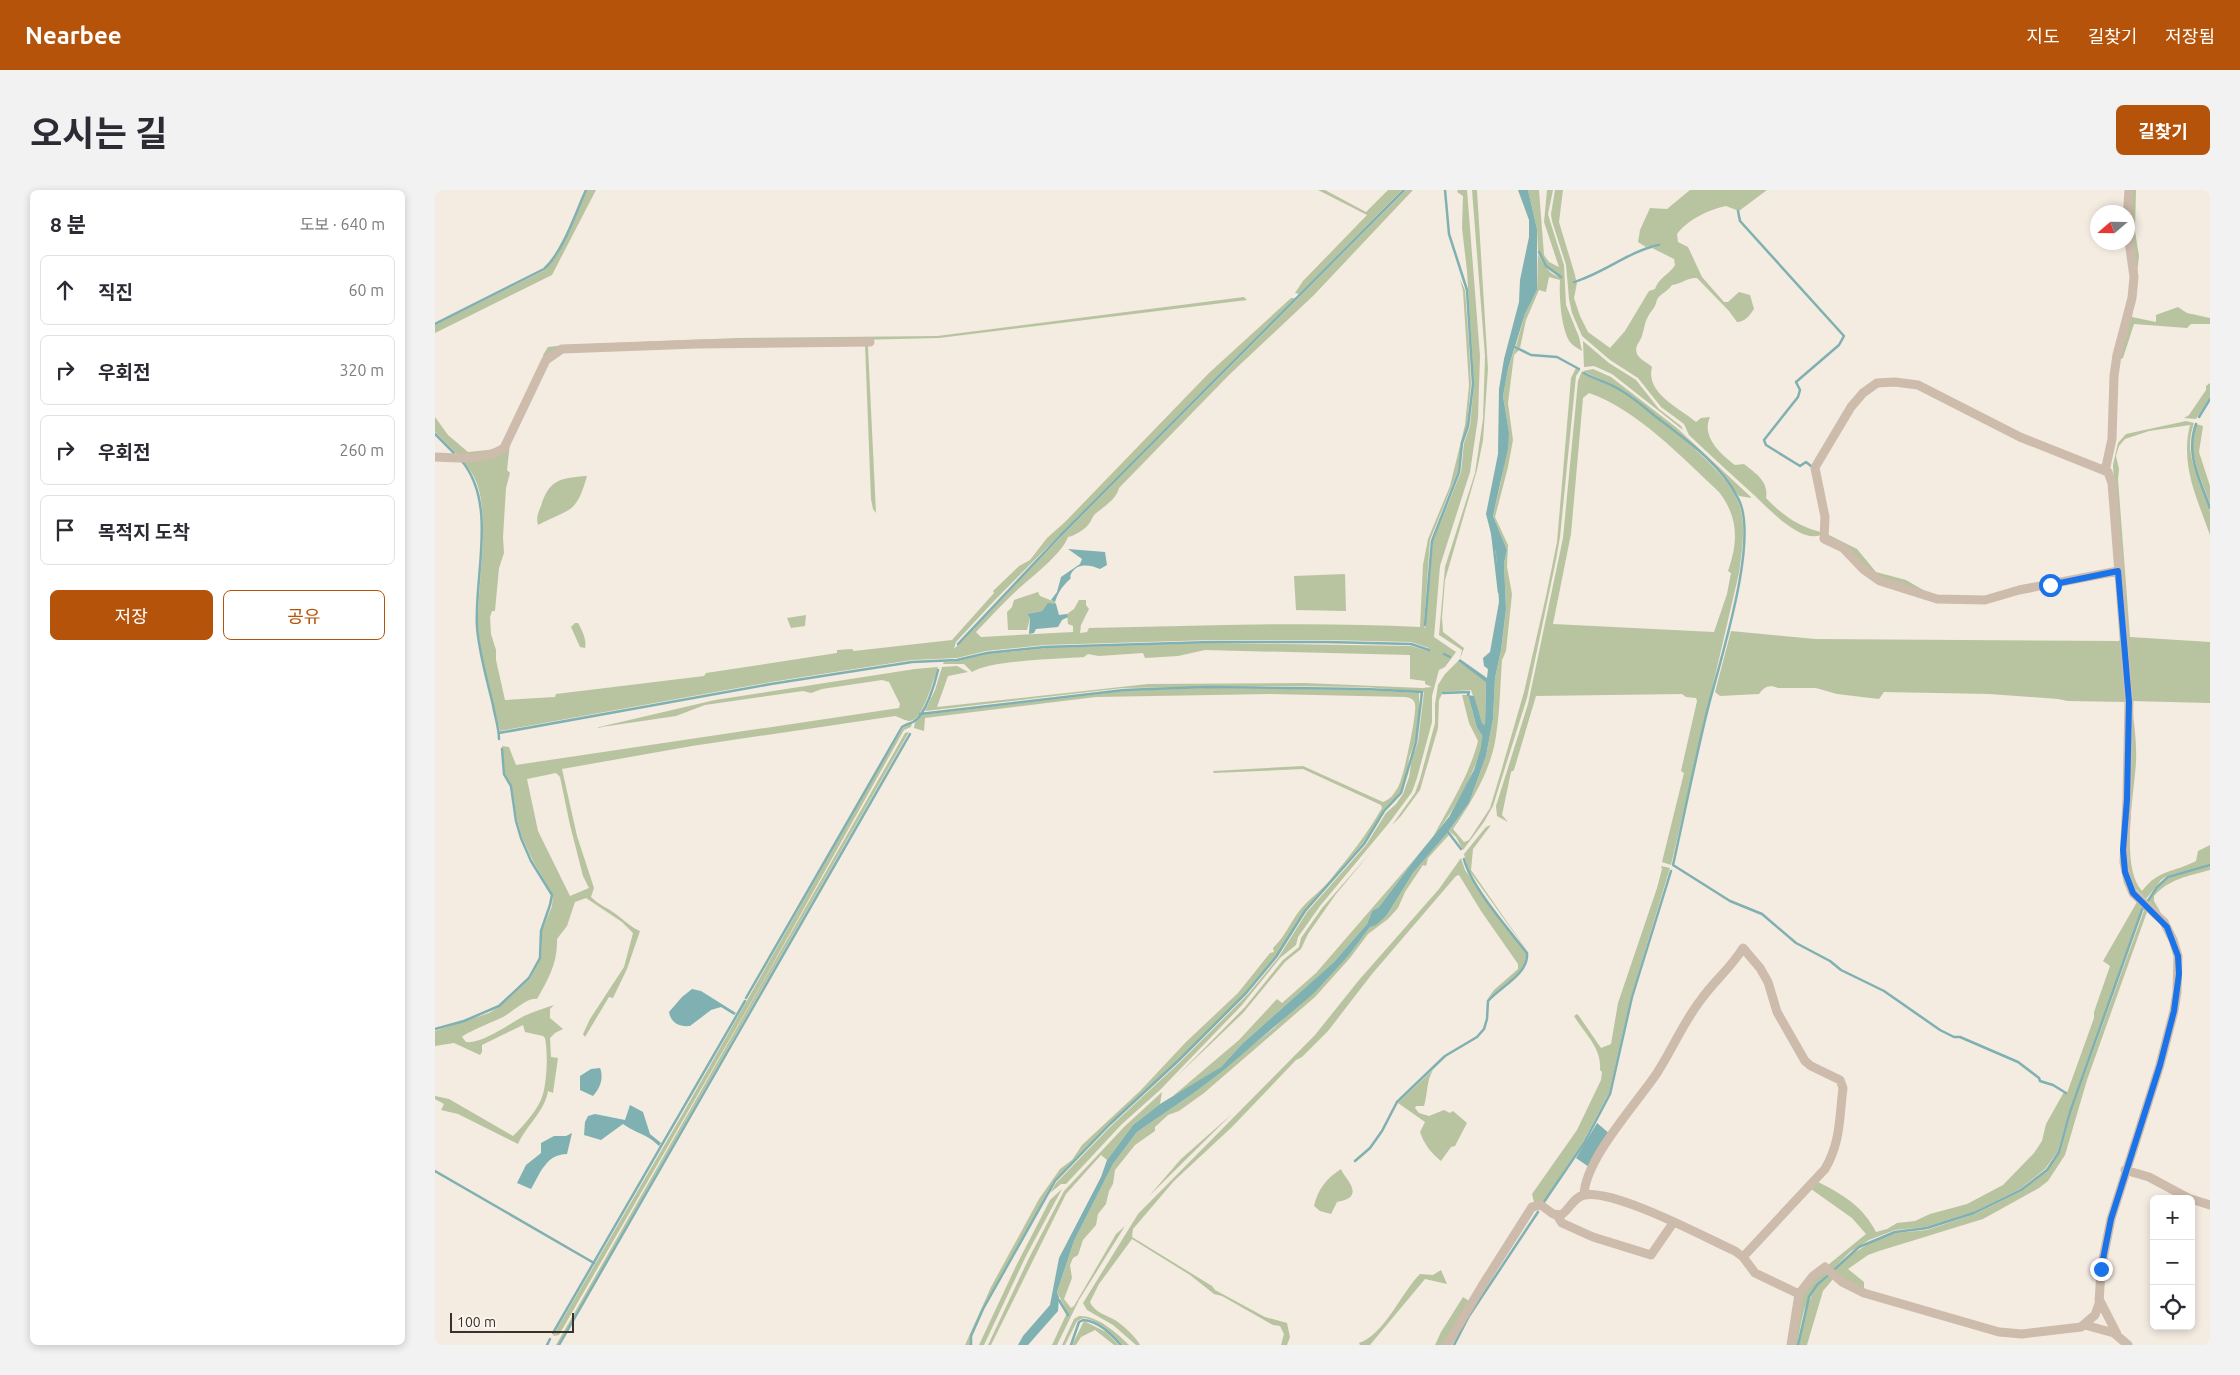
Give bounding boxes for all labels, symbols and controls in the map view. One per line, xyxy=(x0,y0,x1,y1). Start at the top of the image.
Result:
text: Nearbee xyxy=(25,22,122,49)
text: 지도 xyxy=(2027,26,2060,46)
text: 길찾기 xyxy=(2088,26,2137,46)
text: 저장됨 xyxy=(2165,26,2215,46)
button: 길찾기 xyxy=(2116,105,2210,155)
text: 오시는 길 xyxy=(30,113,167,153)
north arrow xyxy=(2090,205,2135,250)
text: 8 분 xyxy=(50,212,86,236)
text: 도보 · 640 m xyxy=(300,215,385,233)
icon: ahead xyxy=(51,276,79,304)
text: 직진 xyxy=(98,281,133,303)
text: 60 m xyxy=(348,281,384,299)
icon: right xyxy=(51,356,79,384)
text: 우회전 xyxy=(98,361,150,383)
text: 320 m xyxy=(339,361,384,379)
icon: right xyxy=(51,436,79,464)
text: 우회전 xyxy=(98,441,150,463)
text: 260 m xyxy=(339,441,384,459)
icon: arrive xyxy=(51,516,79,544)
text: 목적지 도착 xyxy=(98,521,190,543)
route start xyxy=(2039,574,2062,597)
button: 저장 xyxy=(50,590,213,640)
button: 공유 xyxy=(223,590,385,640)
map controls xyxy=(2150,1195,2195,1330)
button: + xyxy=(2150,1195,2195,1240)
button: − xyxy=(2150,1240,2195,1285)
route end xyxy=(2090,1258,2113,1281)
button: locate xyxy=(2150,1285,2195,1330)
scale bar xyxy=(450,1310,574,1333)
text: 100 m xyxy=(457,1314,496,1330)

